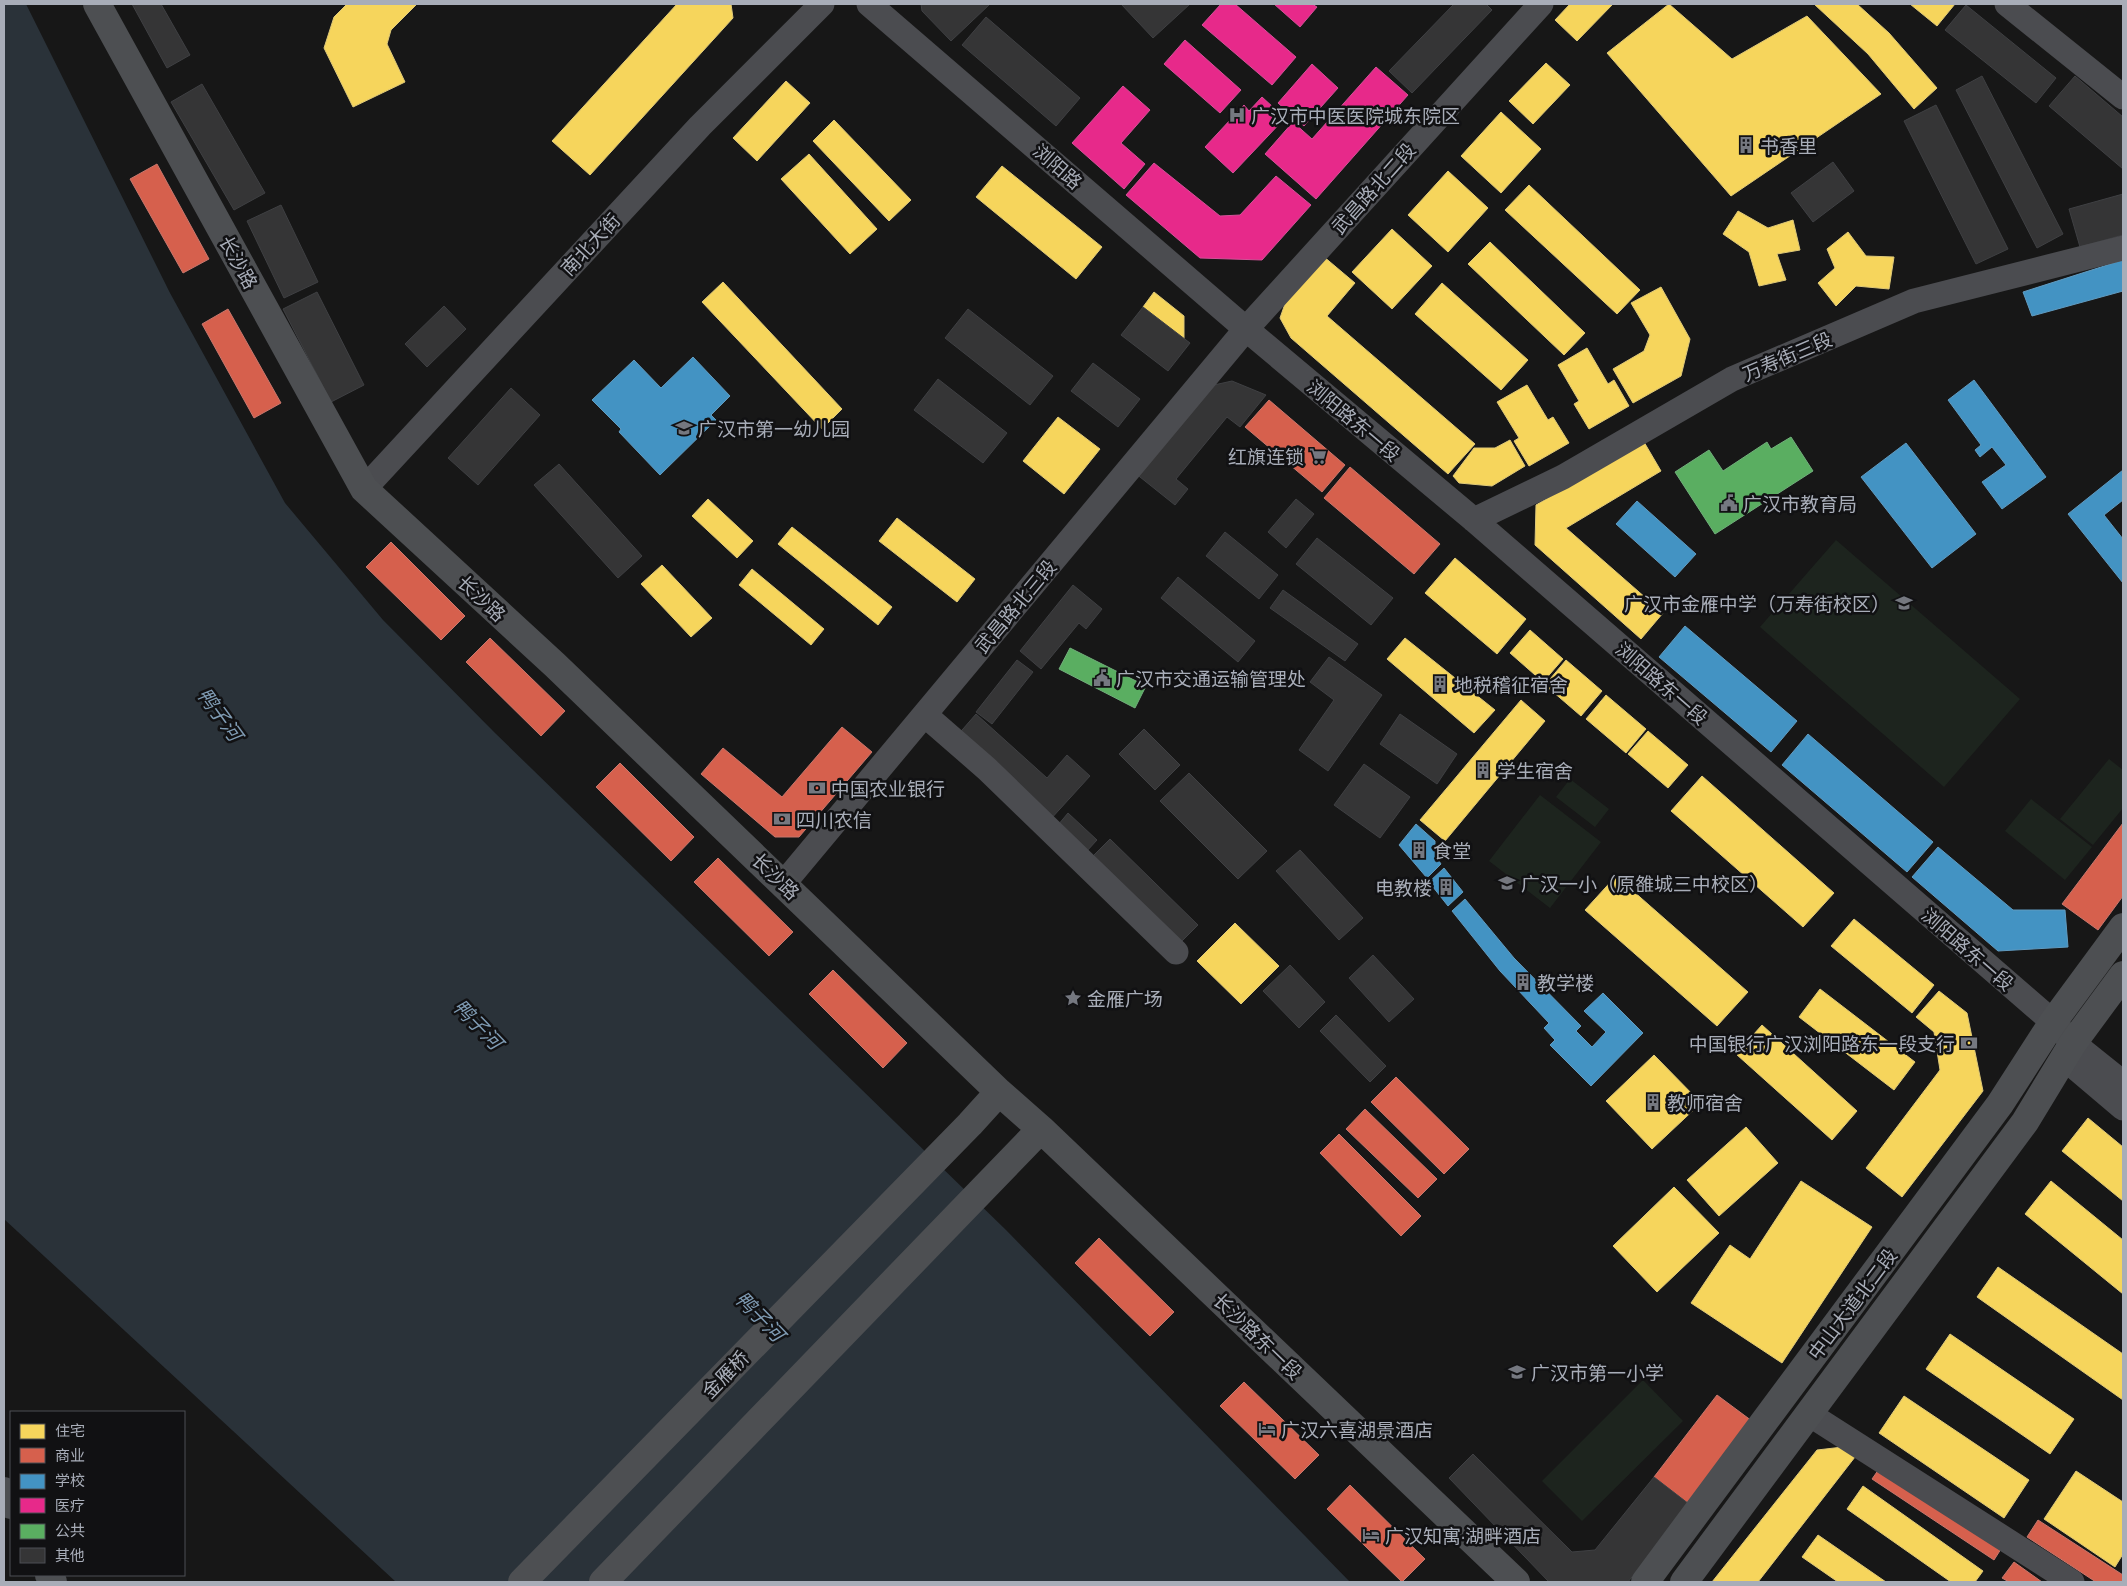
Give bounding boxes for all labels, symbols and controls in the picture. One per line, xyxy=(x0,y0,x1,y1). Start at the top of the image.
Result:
place label: 广汉市中医医院城东院区 xyxy=(1251,101,1460,130)
hospital icon: 广汉市中医医院城东院区 xyxy=(1227,105,1247,125)
place label: 书香里 xyxy=(1760,131,1817,160)
building icon: 书香里 xyxy=(1736,135,1756,155)
street label: 浏阳路 xyxy=(1027,136,1089,196)
street label: 武昌路北二段 xyxy=(1324,136,1422,240)
street label: 南北大街 xyxy=(553,206,627,282)
street label: 长沙路 xyxy=(212,230,266,294)
street label: 万寿街三段 xyxy=(1738,324,1836,388)
street label: 浏阳路东一段 xyxy=(1301,372,1407,468)
place label: 广汉市第一幼儿园 xyxy=(698,414,850,443)
school or university icon: 广汉市第一幼儿园 xyxy=(674,418,694,438)
place label: 红旗连锁 xyxy=(1228,442,1304,471)
supermarket icon: 红旗连锁 xyxy=(1308,446,1328,466)
place label: 广汉市教育局 xyxy=(1743,489,1857,518)
public building icon: 广汉市教育局 xyxy=(1719,493,1739,513)
street label: 武昌路北三段 xyxy=(967,553,1063,659)
street label: 长沙路 xyxy=(451,568,513,628)
place label: 广汉市金雁中学（万寿街校区） xyxy=(1624,589,1890,618)
school or university icon: 广汉市金雁中学（万寿街校区） xyxy=(1894,593,1914,613)
street label: 浏阳路东一段 xyxy=(1609,635,1715,731)
place label: 广汉市交通运输管理处 xyxy=(1116,664,1306,693)
public building icon: 广汉市交通运输管理处 xyxy=(1092,668,1112,688)
place label: 地税稽征宿舍 xyxy=(1454,670,1568,699)
building icon: 地税稽征宿舍 xyxy=(1430,674,1450,694)
water label: 鸭子河 xyxy=(190,681,253,751)
place label: 学生宿舍 xyxy=(1497,756,1573,785)
building icon: 学生宿舍 xyxy=(1473,760,1493,780)
place label: 中国农业银行 xyxy=(831,774,945,803)
bank icon: 中国农业银行 xyxy=(807,778,827,798)
place label: 四川农信 xyxy=(796,805,872,834)
bank icon: 四川农信 xyxy=(772,809,792,829)
place label: 食堂 xyxy=(1433,836,1471,865)
building icon: 食堂 xyxy=(1409,840,1429,860)
street label: 长沙路 xyxy=(745,846,807,906)
place label: 广汉一小（原雒城三中校区） xyxy=(1521,869,1768,898)
place label: 电教楼 xyxy=(1375,873,1432,902)
school or university icon: 广汉一小（原雒城三中校区） xyxy=(1497,873,1517,893)
building icon: 电教楼 xyxy=(1436,877,1456,897)
street label: 浏阳路东一段 xyxy=(1915,901,2021,997)
place label: 教学楼 xyxy=(1537,968,1594,997)
building icon: 教学楼 xyxy=(1513,972,1533,992)
place label: 金雁广场 xyxy=(1087,984,1163,1013)
place icon: 金雁广场 xyxy=(1063,988,1083,1008)
water label: 鸭子河 xyxy=(446,992,513,1059)
place label: 中国银行广汉浏阳路东一段支行 xyxy=(1689,1029,1955,1058)
bank icon: 中国银行广汉浏阳路东一段支行 xyxy=(1959,1033,1979,1053)
place label: 教师宿舍 xyxy=(1667,1088,1743,1117)
building icon: 教师宿舍 xyxy=(1643,1092,1663,1112)
street label: 中山大道北二段 xyxy=(1800,1242,1904,1366)
water label: 鸭子河 xyxy=(728,1284,795,1351)
street label: 长沙路东一段 xyxy=(1207,1286,1309,1386)
street label: 金雁桥 xyxy=(695,1343,755,1405)
place label: 广汉市第一小学 xyxy=(1531,1358,1664,1387)
school or university icon: 广汉市第一小学 xyxy=(1507,1362,1527,1382)
legend xyxy=(10,1411,185,1576)
place label: 广汉六喜湖景酒店 xyxy=(1281,1415,1433,1444)
text: 住宅 xyxy=(55,1419,85,1442)
hotel icon: 广汉六喜湖景酒店 xyxy=(1257,1419,1277,1439)
text: 商业 xyxy=(55,1444,85,1467)
text: 学校 xyxy=(55,1469,85,1492)
text: 医疗 xyxy=(55,1494,85,1517)
text: 公共 xyxy=(55,1519,85,1542)
place label: 广汉知寓·湖畔酒店 xyxy=(1385,1521,1541,1550)
hotel icon: 广汉知寓·湖畔酒店 xyxy=(1361,1525,1381,1545)
text: 其他 xyxy=(55,1544,85,1567)

